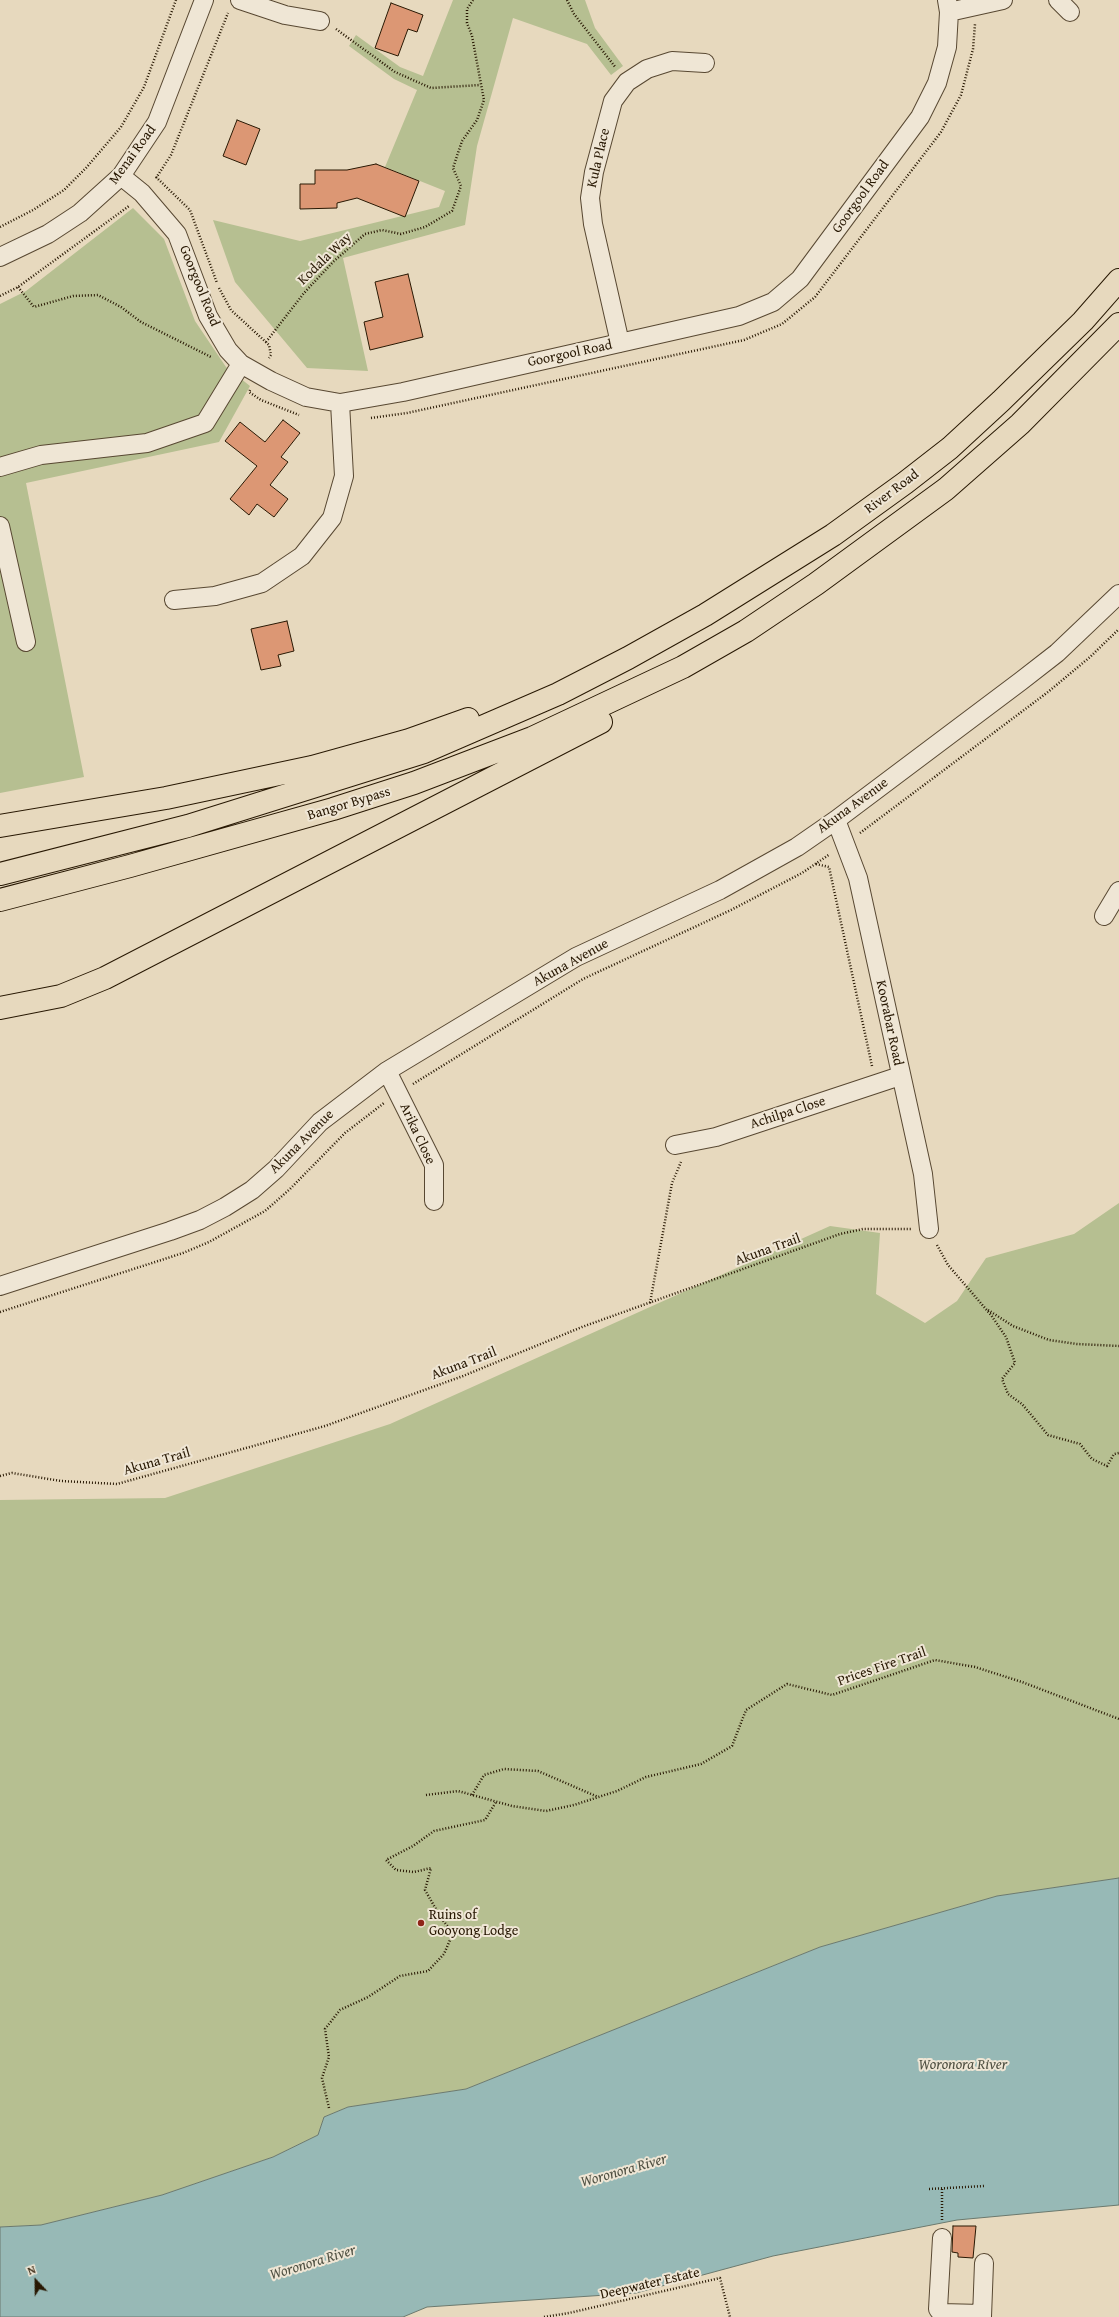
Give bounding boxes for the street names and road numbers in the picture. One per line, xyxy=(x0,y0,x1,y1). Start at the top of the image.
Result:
street label: Menai Road xyxy=(106,122,160,188)
street label: Kula Place xyxy=(584,127,614,189)
street label: Goorgool Road xyxy=(829,157,893,237)
street label: Kodala Way xyxy=(295,229,355,289)
street label: Goorgool Road xyxy=(175,243,223,329)
street label: Goorgool Road xyxy=(526,337,614,371)
street label: River Road xyxy=(862,466,922,518)
street label: Akuna Avenue xyxy=(814,775,892,837)
street label: Bangor Bypass xyxy=(306,783,392,825)
street label: Akuna Avenue xyxy=(530,935,612,991)
street label: Koorabar Road xyxy=(872,979,906,1067)
street label: Achilpa Close xyxy=(748,1093,828,1133)
street label: Arika Close xyxy=(395,1101,439,1167)
street label: Akuna Avenue xyxy=(266,1106,338,1178)
street label: Akuna Trail xyxy=(733,1230,803,1270)
street label: Akuna Trail xyxy=(429,1344,499,1384)
street label: Akuna Trail xyxy=(122,1444,192,1480)
street label: Prices Fire Trail xyxy=(836,1644,928,1690)
street label: Deepwater Estate xyxy=(599,2264,701,2304)

